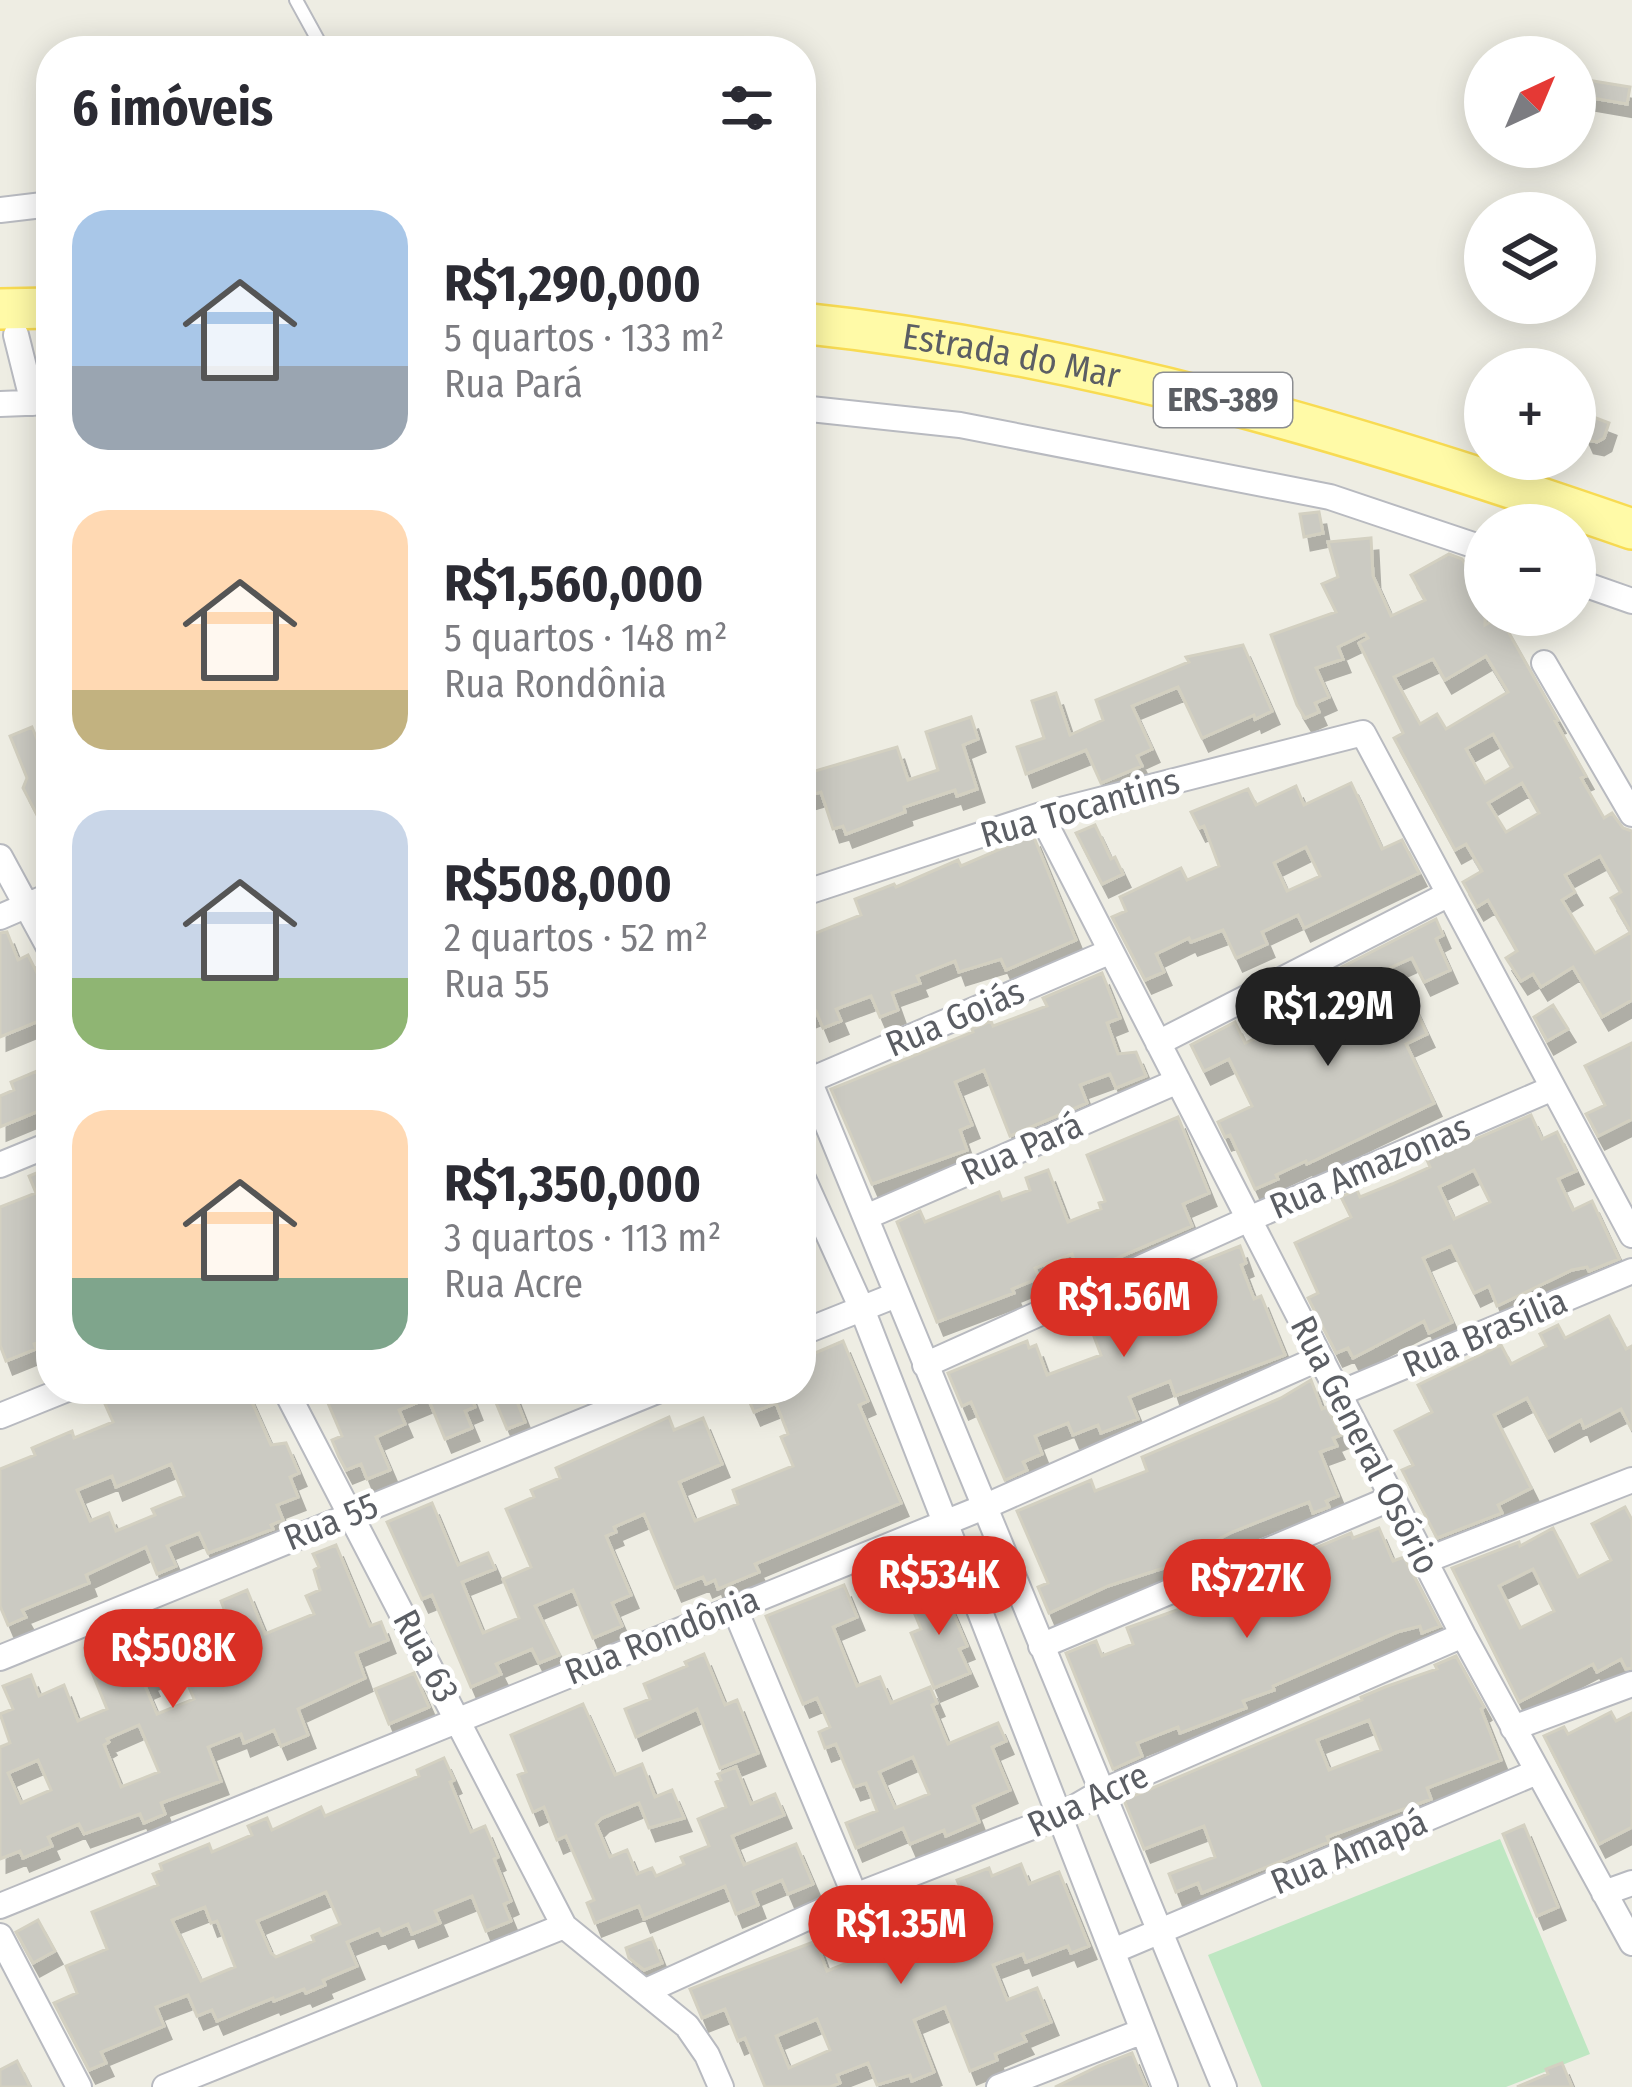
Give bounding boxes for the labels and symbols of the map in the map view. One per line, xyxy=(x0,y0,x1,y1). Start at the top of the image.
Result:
north arrow xyxy=(1464,36,1596,168)
street label: Estrada do Mar xyxy=(899,314,1125,398)
road number: ERS-389 xyxy=(1154,373,1292,427)
street label: Rua Tocantins xyxy=(975,759,1185,857)
pin: R$1.29M xyxy=(1217,967,1439,1069)
street label: Rua Goiás xyxy=(879,969,1031,1067)
street label: Rua Pará xyxy=(954,1103,1090,1195)
street label: Rua Amazonas xyxy=(1263,1105,1477,1229)
pin: R$1.56M xyxy=(1013,1258,1235,1360)
street label: Rua Brasília xyxy=(1396,1279,1574,1387)
street label: Rua General Osório xyxy=(1281,1309,1449,1581)
street label: Rua 55 xyxy=(278,1483,384,1561)
pin: R$534K xyxy=(841,1536,1037,1638)
pin: R$727K xyxy=(1149,1539,1345,1641)
street label: Rua Rondônia xyxy=(559,1577,765,1695)
street label: Rua 63 xyxy=(383,1602,469,1710)
pin: R$508K xyxy=(75,1609,271,1711)
street label: Rua Acre xyxy=(1021,1753,1155,1847)
street label: Rua Amapá xyxy=(1264,1799,1434,1905)
pin: R$1.35M xyxy=(790,1885,1012,1987)

